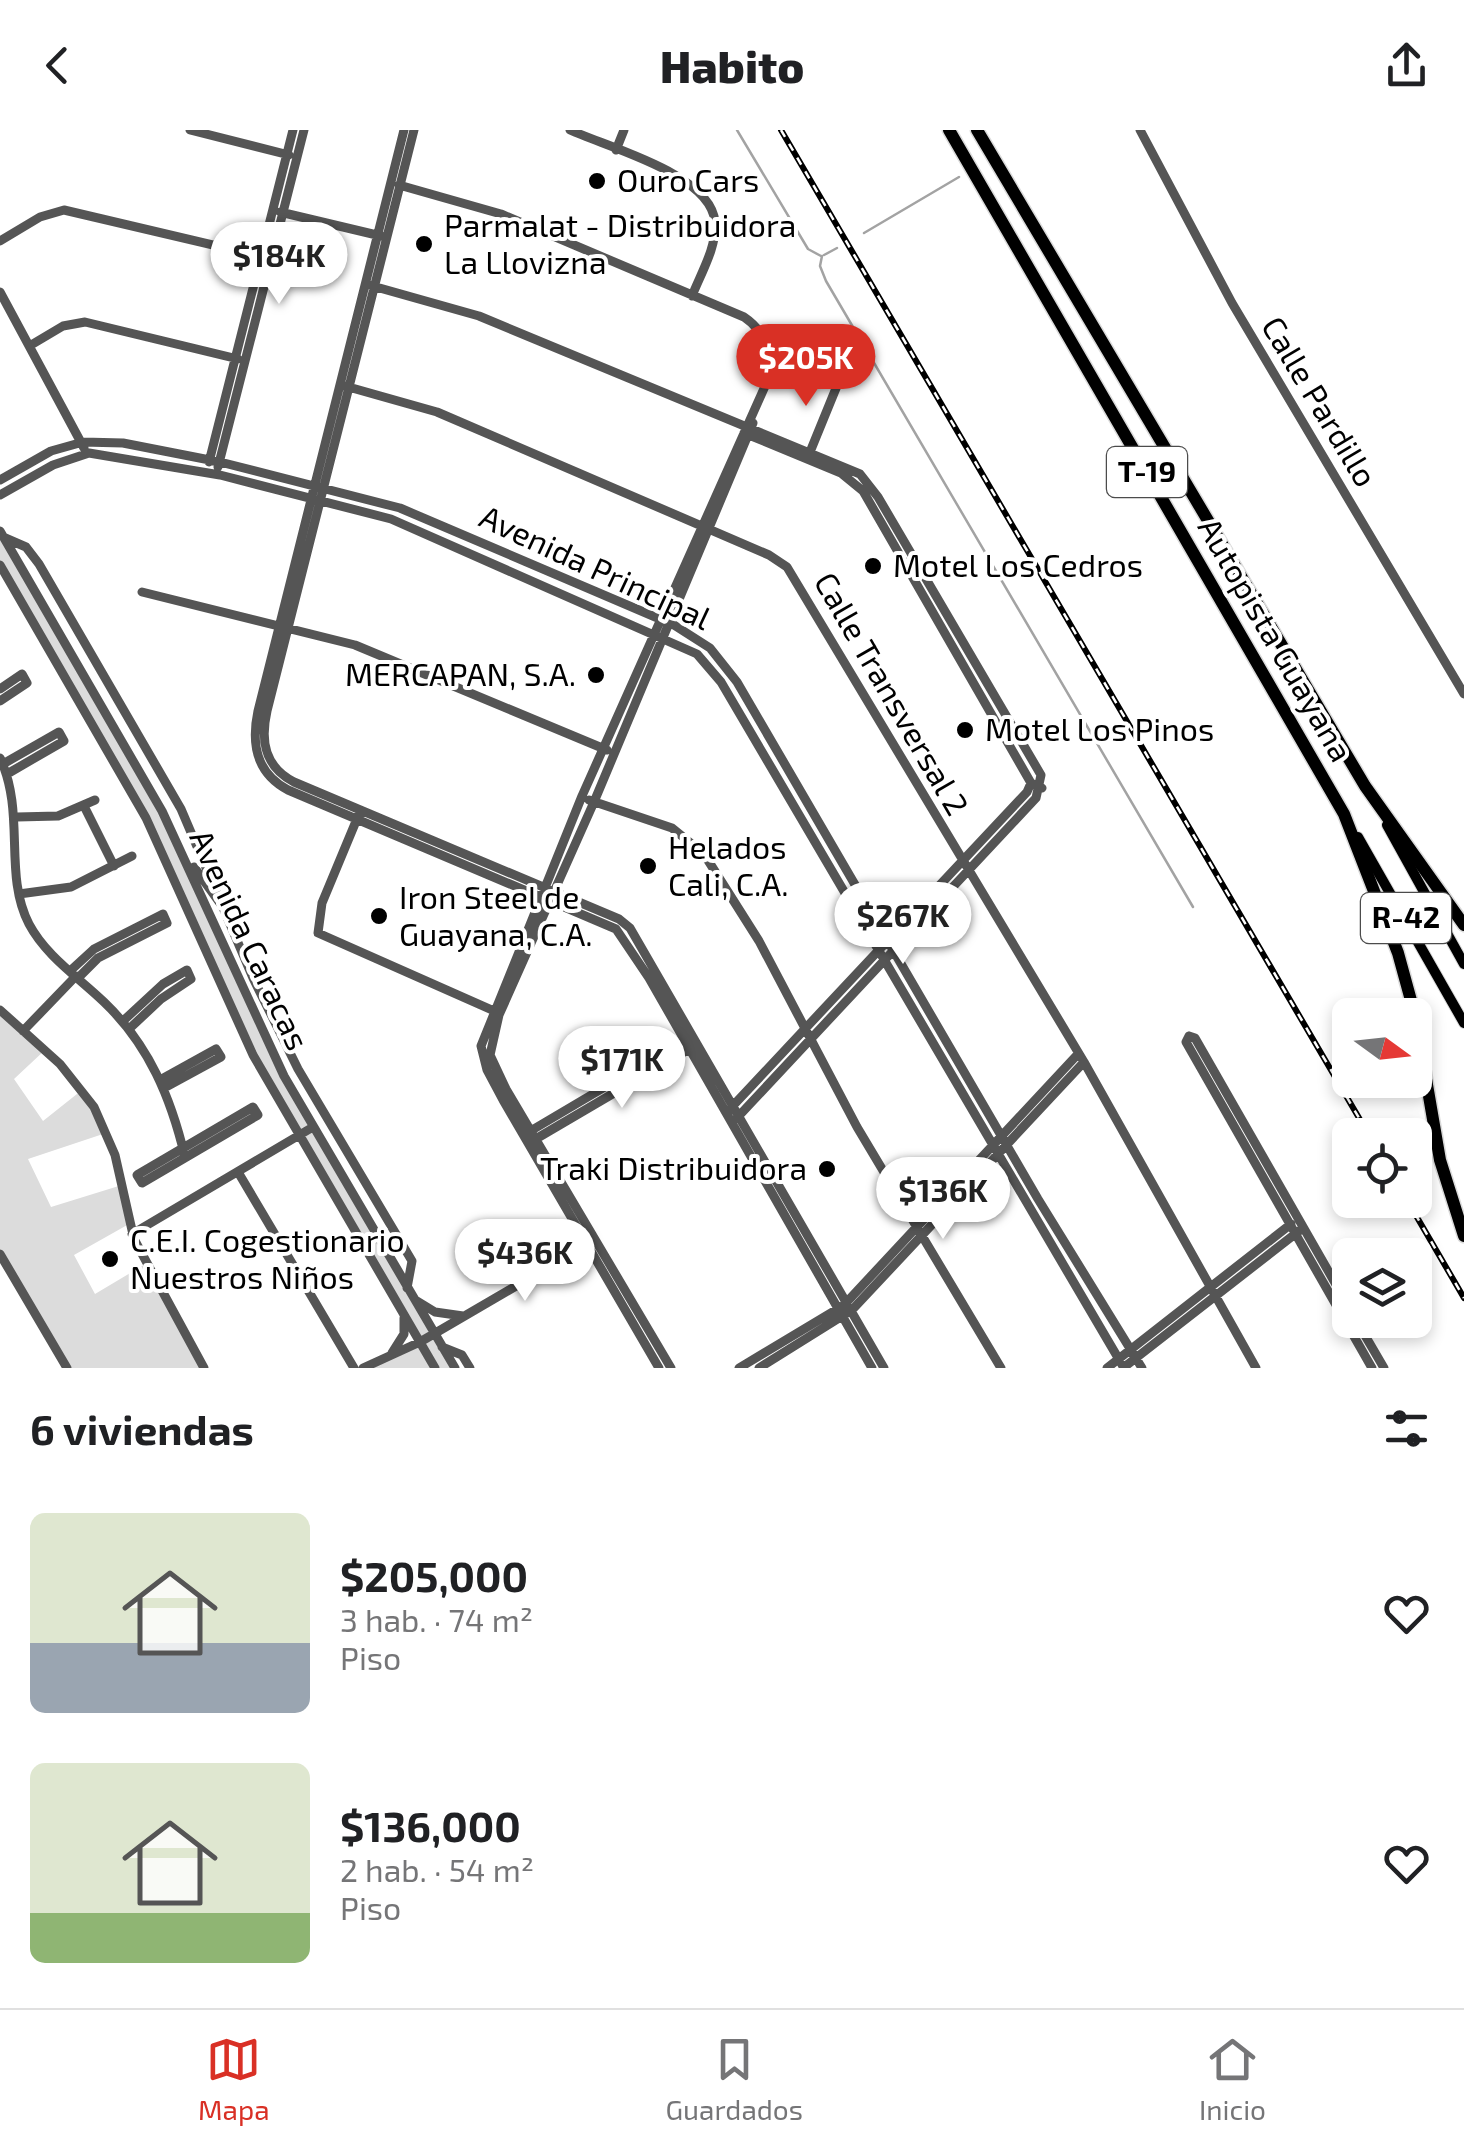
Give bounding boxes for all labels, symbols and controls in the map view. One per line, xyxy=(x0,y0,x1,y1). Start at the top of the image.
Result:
icon: back xyxy=(30,38,85,93)
text: Habito xyxy=(660,38,804,92)
icon: share xyxy=(1379,38,1434,93)
place label: Ouro Cars xyxy=(617,160,759,198)
marker: Ouro Cars xyxy=(586,170,608,192)
place label: Parmalat - Distribuidora La Llovizna xyxy=(444,205,796,280)
pin: $184K xyxy=(209,222,349,307)
marker: Parmalat - Distribuidora La Llovizna xyxy=(413,233,435,255)
text: $184K xyxy=(233,235,326,273)
street label: Calle Pardillo xyxy=(1255,309,1386,493)
pin: $205K xyxy=(736,324,876,409)
text: $205K xyxy=(758,337,854,375)
road number: T-19 xyxy=(1107,447,1187,497)
street label: Avenida Principal xyxy=(474,496,718,636)
street label: Autopista Guayana xyxy=(1192,511,1362,767)
place label: Motel Los Cedros xyxy=(893,545,1143,583)
marker: Motel Los Cedros xyxy=(862,555,884,577)
street label: Calle Transversal 2 xyxy=(808,565,978,821)
place label: MERCAPAN, S.A. xyxy=(345,654,576,692)
marker: MERCAPAN, S.A. xyxy=(585,664,607,686)
place label: Motel Los Pinos xyxy=(985,709,1214,747)
marker: Motel Los Pinos xyxy=(954,719,976,741)
street label: Avenida Caracas xyxy=(183,823,318,1055)
place label: Helados Cali, C.A. xyxy=(668,827,788,902)
marker: Helados Cali, C.A. xyxy=(637,855,659,877)
place label: Iron Steel de Guayana, C.A. xyxy=(399,877,593,952)
pin: $267K xyxy=(833,882,973,967)
road number: R-42 xyxy=(1361,893,1451,943)
text: $267K xyxy=(856,895,950,933)
marker: Iron Steel de Guayana, C.A. xyxy=(368,905,390,927)
north arrow xyxy=(1332,998,1432,1098)
map controls xyxy=(1332,998,1432,1338)
pin: $171K xyxy=(552,1026,692,1111)
text: $171K xyxy=(580,1039,664,1077)
button: locate xyxy=(1332,1118,1432,1218)
place label: Traki Distribuidora xyxy=(540,1148,807,1186)
pin: $136K xyxy=(873,1157,1013,1242)
marker: Traki Distribuidora xyxy=(816,1158,838,1180)
text: $136K xyxy=(898,1170,988,1208)
pin: $436K xyxy=(455,1219,595,1304)
place label: C.E.I. Cogestionario Nuestros Niños xyxy=(130,1220,405,1295)
text: $436K xyxy=(477,1232,573,1270)
button: layers xyxy=(1332,1238,1432,1338)
marker: C.E.I. Cogestionario Nuestros Niños xyxy=(99,1248,121,1270)
icon: filters xyxy=(1379,1401,1434,1456)
text: 6 viviendas xyxy=(30,1403,254,1453)
text: $205,000 xyxy=(340,1550,528,1600)
icon: home xyxy=(110,1553,230,1673)
icon: heart xyxy=(1379,1586,1434,1641)
text: 3 hab. · 74 m² xyxy=(340,1600,533,1638)
text: Piso xyxy=(340,1638,401,1676)
text: $136,000 xyxy=(340,1800,521,1850)
icon: home xyxy=(110,1803,230,1923)
icon: heart xyxy=(1379,1836,1434,1891)
text: 2 hab. · 54 m² xyxy=(340,1850,534,1888)
text: Piso xyxy=(340,1888,401,1926)
tab: Mapa xyxy=(198,2032,270,2126)
tab: Guardados xyxy=(666,2032,803,2126)
tab: Inicio xyxy=(1199,2032,1266,2126)

